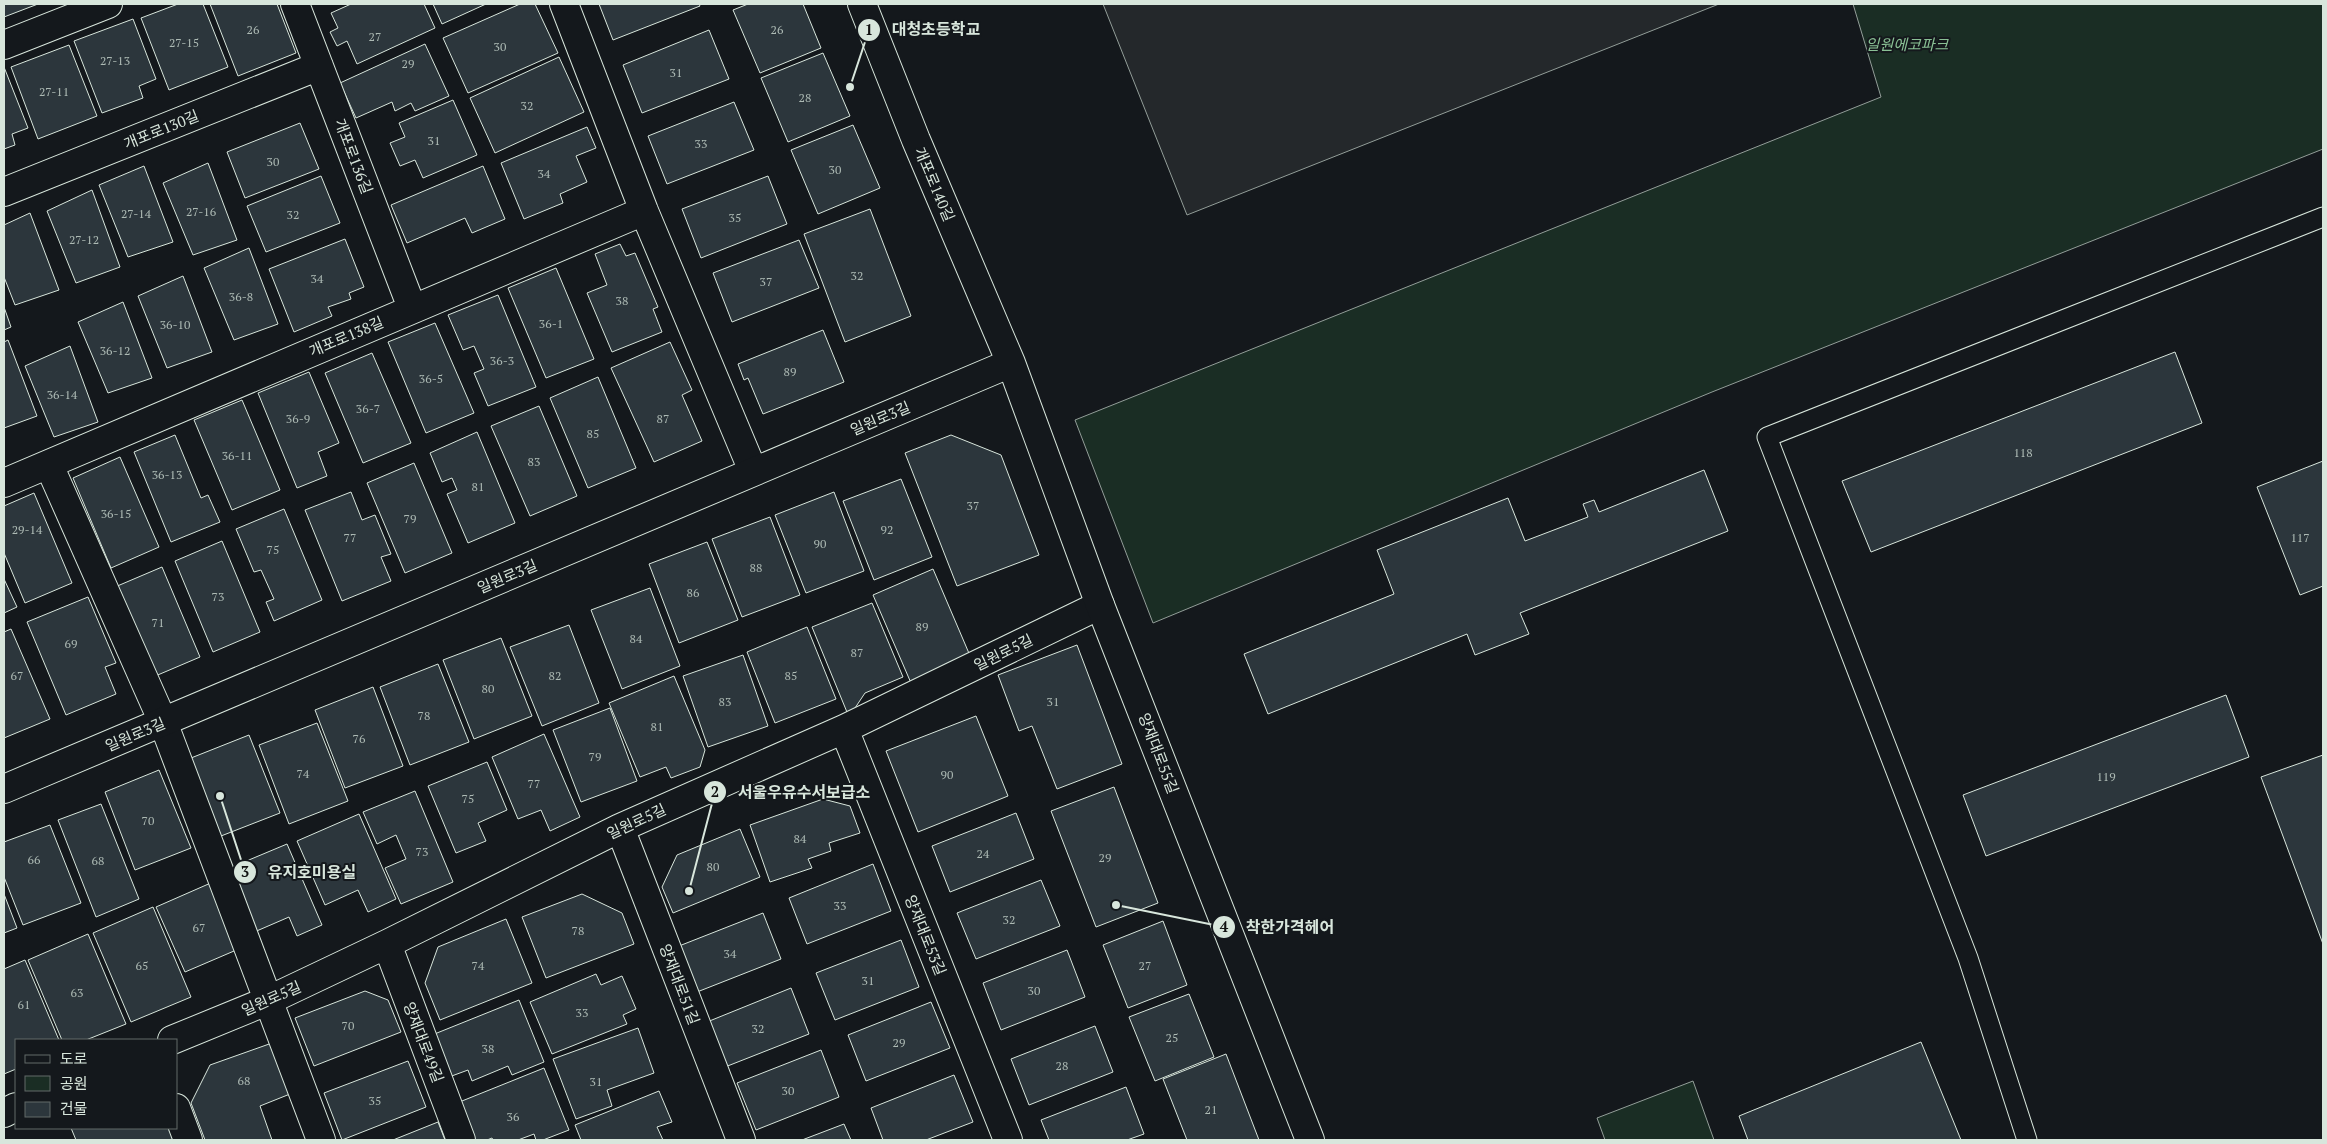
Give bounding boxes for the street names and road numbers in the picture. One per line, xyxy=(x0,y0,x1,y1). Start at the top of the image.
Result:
street label: 개포로130길 xyxy=(121,105,201,153)
street label: 개포로136길 xyxy=(330,115,378,197)
street label: 개포로140길 xyxy=(910,144,960,224)
street label: 개포로138길 xyxy=(306,311,386,361)
street label: 일원로3길 xyxy=(847,396,913,440)
street label: 일원로3길 xyxy=(474,554,540,598)
street label: 일원로5길 xyxy=(970,629,1036,675)
street label: 양재대로55길 xyxy=(1134,710,1184,796)
street label: 일원로3길 xyxy=(102,712,168,756)
street label: 일원로5길 xyxy=(603,799,669,843)
street label: 양재대로53길 xyxy=(901,892,951,978)
street label: 양재대로51길 xyxy=(655,941,705,1027)
street label: 일원로5길 xyxy=(238,976,304,1020)
street label: 양재대로49길 xyxy=(399,999,449,1085)

